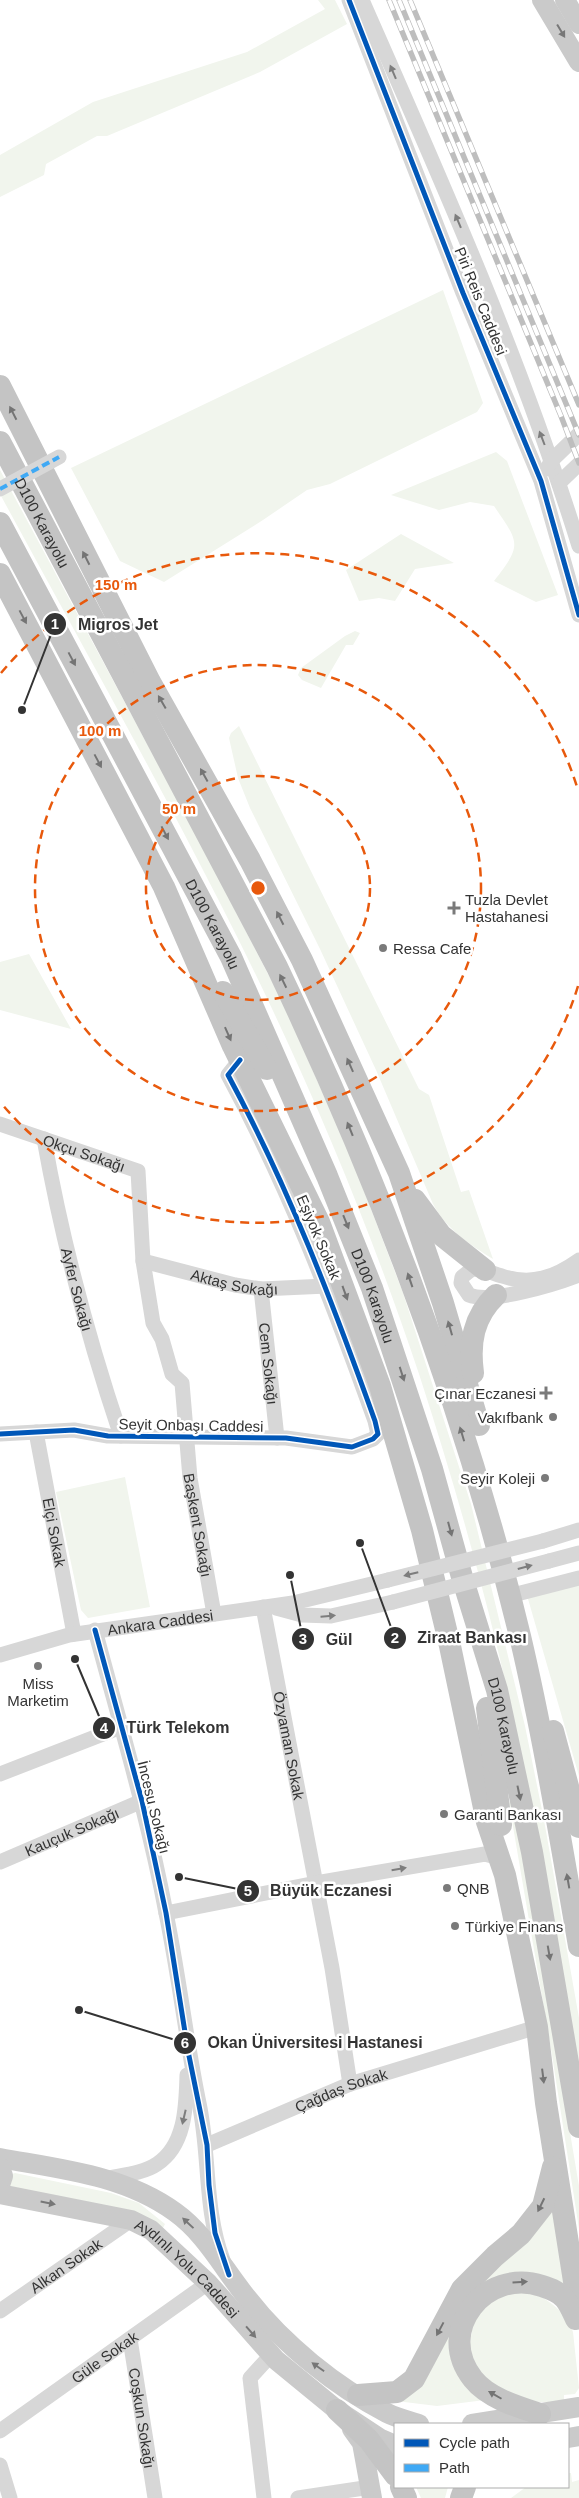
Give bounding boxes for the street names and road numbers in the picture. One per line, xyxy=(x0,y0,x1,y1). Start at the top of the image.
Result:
street label: Piri Reis Caddesi xyxy=(452,244,510,358)
street label: D100 Karayolu xyxy=(12,475,73,570)
street label: D100 Karayolu xyxy=(182,876,244,971)
street label: Okçu Sokağı xyxy=(41,1131,128,1175)
street label: Eşiyok Sokak xyxy=(294,1192,345,1282)
street label: Ayfer Sokağı xyxy=(58,1246,96,1333)
street label: D100 Karayolu xyxy=(348,1246,398,1345)
street label: Aktaş Sokağı xyxy=(189,1265,278,1298)
street label: Cem Sokağı xyxy=(256,1322,282,1406)
street label: Seyit Onbaşı Caddesi xyxy=(118,1415,264,1435)
street label: Başkent Sokağı xyxy=(181,1472,216,1578)
street label: Elçi Sokak xyxy=(40,1496,70,1569)
street label: Ankara Caddesi xyxy=(106,1606,214,1638)
street label: D100 Karayolu xyxy=(485,1675,523,1776)
street label: Özyaman Sokak xyxy=(271,1690,308,1802)
street label: İncesu Sokağı xyxy=(134,1759,174,1855)
street label: Kauçuk Sokağı xyxy=(22,1803,121,1859)
street label: Çağdaş Sokak xyxy=(292,2065,390,2115)
street label: Aydınlı Yolu Caddesi xyxy=(132,2215,243,2321)
street label: Alkan Sokak xyxy=(27,2234,105,2296)
street label: Güle Sokak xyxy=(68,2327,141,2386)
street label: Coşkun Sokağı xyxy=(126,2366,159,2470)

